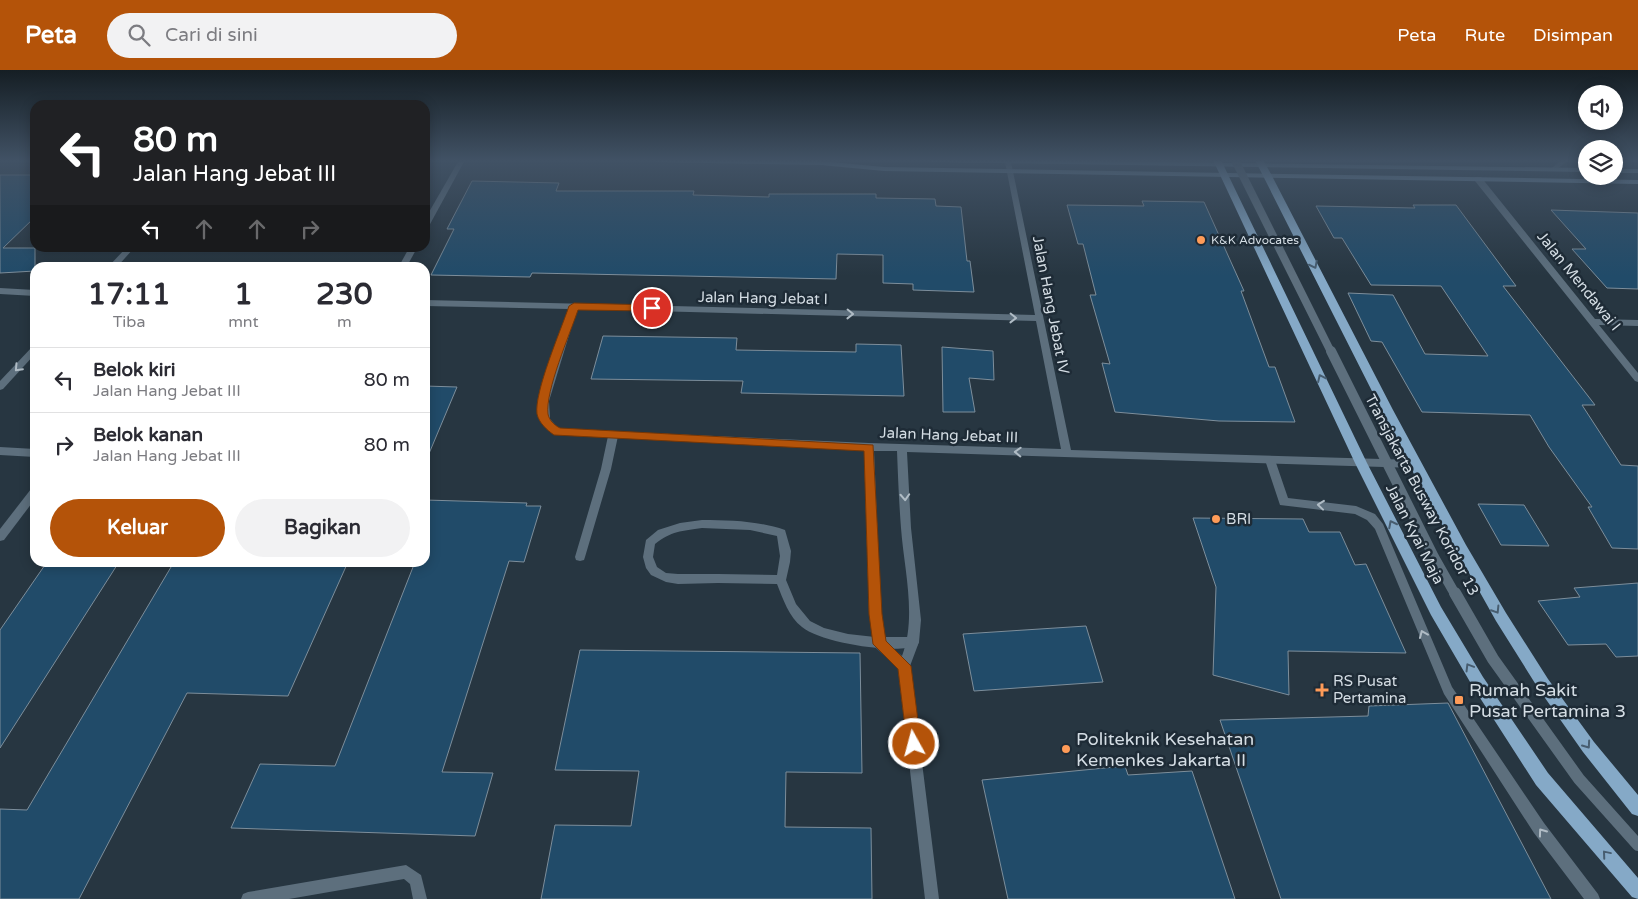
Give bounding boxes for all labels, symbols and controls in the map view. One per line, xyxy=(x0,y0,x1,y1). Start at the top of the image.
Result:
search box xyxy=(107,13,457,58)
text: Peta xyxy=(25,21,77,50)
icon: search xyxy=(125,21,153,49)
text: Cari di sini xyxy=(165,24,258,46)
text: Peta xyxy=(1397,24,1436,46)
text: Rute xyxy=(1464,24,1505,46)
text: Disimpan xyxy=(1533,24,1613,46)
map controls xyxy=(1578,85,1623,185)
button: sound xyxy=(1578,85,1623,130)
text: 80 m xyxy=(133,119,218,161)
icon: left xyxy=(50,120,115,185)
button: layers xyxy=(1578,140,1623,185)
text: Jalan Hang Jebat III xyxy=(133,161,336,187)
icon: left xyxy=(137,215,165,243)
icon: ahead xyxy=(190,215,218,243)
icon: ahead xyxy=(243,215,271,243)
icon: right xyxy=(296,215,324,243)
street label: Jalan Mendawai I xyxy=(1533,228,1625,334)
place label: K&K Advocates xyxy=(1211,233,1299,247)
street label: Jalan Hang Jebat IV xyxy=(1029,234,1073,376)
marker: K&K Advocates xyxy=(1195,234,1207,246)
one-way arrow xyxy=(1308,260,1318,269)
text: 17:11 xyxy=(87,276,171,313)
text: 1 xyxy=(234,276,253,313)
text: 230 xyxy=(316,276,373,313)
pin xyxy=(631,287,673,329)
street label: Jalan Hang Jebat I xyxy=(698,288,828,308)
icon: arrive xyxy=(638,294,666,322)
one-way arrow xyxy=(846,308,854,319)
text: Tiba xyxy=(113,312,145,332)
text: mnt xyxy=(228,312,259,332)
text: m xyxy=(337,312,352,332)
one-way arrow xyxy=(1009,312,1017,323)
text: Belok kiri xyxy=(93,359,176,381)
one-way arrow xyxy=(14,363,23,372)
icon: left xyxy=(50,366,78,394)
text: 80 m xyxy=(364,369,410,391)
one-way arrow xyxy=(1317,374,1327,383)
text: Jalan Hang Jebat III xyxy=(93,381,241,401)
street label: Transjakarta Busway Koridor 13 xyxy=(1361,391,1483,599)
text: Belok kanan xyxy=(93,424,203,446)
street label: Jalan Hang Jebat III xyxy=(879,424,1019,446)
icon: right xyxy=(50,431,78,459)
text: 80 m xyxy=(364,434,410,456)
text: Jalan Hang Jebat III xyxy=(93,446,241,466)
one-way arrow xyxy=(1014,447,1022,458)
street label: Jalan Kyai Maja xyxy=(1382,481,1448,587)
one-way arrow xyxy=(899,494,910,502)
button: Keluar xyxy=(50,499,225,557)
button: Bagikan xyxy=(235,499,410,557)
one-way arrow xyxy=(1317,500,1325,511)
place label: BRI xyxy=(1226,510,1251,528)
marker: BRI xyxy=(1210,513,1222,525)
one-way arrow xyxy=(1388,520,1398,529)
one-way arrow xyxy=(1490,605,1500,614)
one-way arrow xyxy=(1419,630,1429,639)
one-way arrow xyxy=(1466,663,1476,672)
place label: RS Pusat Pertamina xyxy=(1333,672,1406,707)
place label: Rumah Sakit Pusat Pertamina 3 xyxy=(1469,679,1626,722)
marker: RS Pusat Pertamina xyxy=(1315,683,1329,697)
marker: Rumah Sakit Pusat Pertamina 3 xyxy=(1453,694,1465,706)
position arrow xyxy=(887,717,939,769)
place label: Politeknik Kesehatan Kemenkes Jakarta II xyxy=(1076,728,1254,771)
one-way arrow xyxy=(1581,739,1590,748)
marker: Politeknik Kesehatan Kemenkes Jakarta II xyxy=(1060,743,1072,755)
one-way arrow xyxy=(1540,829,1548,838)
one-way arrow xyxy=(1602,851,1611,860)

